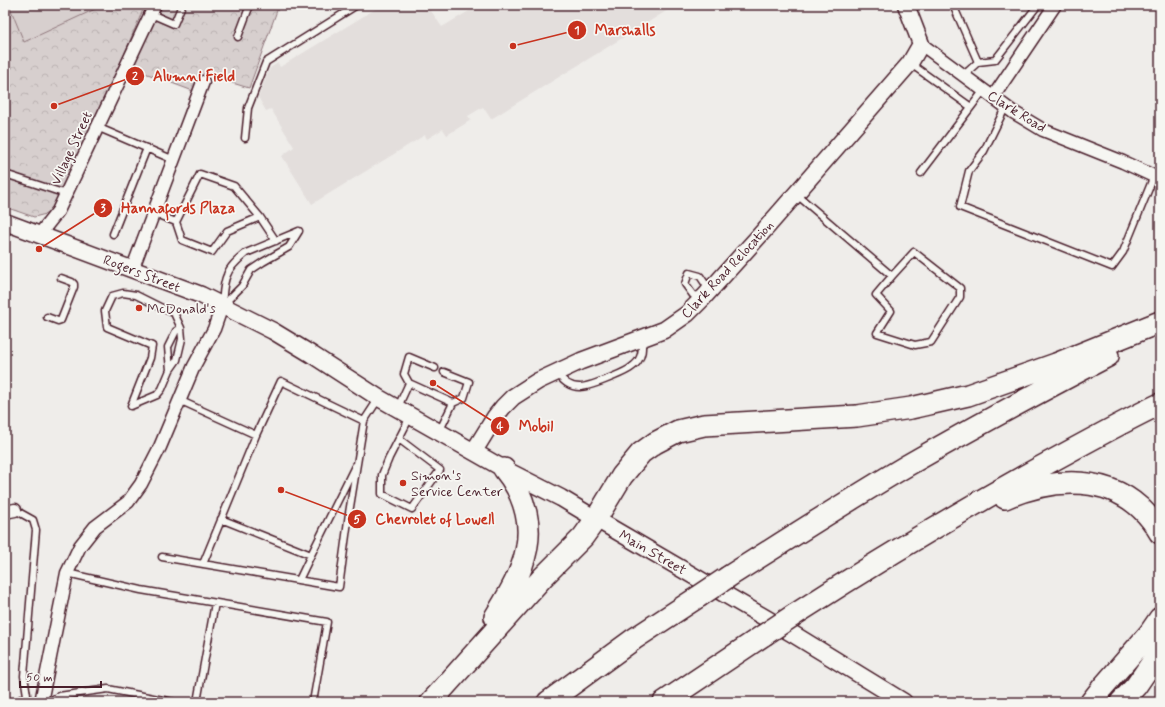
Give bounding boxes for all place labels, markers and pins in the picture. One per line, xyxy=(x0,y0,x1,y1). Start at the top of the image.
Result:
callout: Marshalls xyxy=(567,16,663,43)
callout: Alumni Field xyxy=(125,62,243,89)
callout: Hannafords Plaza xyxy=(93,195,243,222)
place label: McDonald's xyxy=(147,300,216,318)
marker: McDonald's xyxy=(134,303,144,313)
callout: Mobil xyxy=(490,413,561,440)
place label: Simon's Service Center xyxy=(411,467,503,501)
marker: Simon's Service Center xyxy=(398,478,408,488)
callout: Chevrolet of Lowell xyxy=(347,506,503,533)

